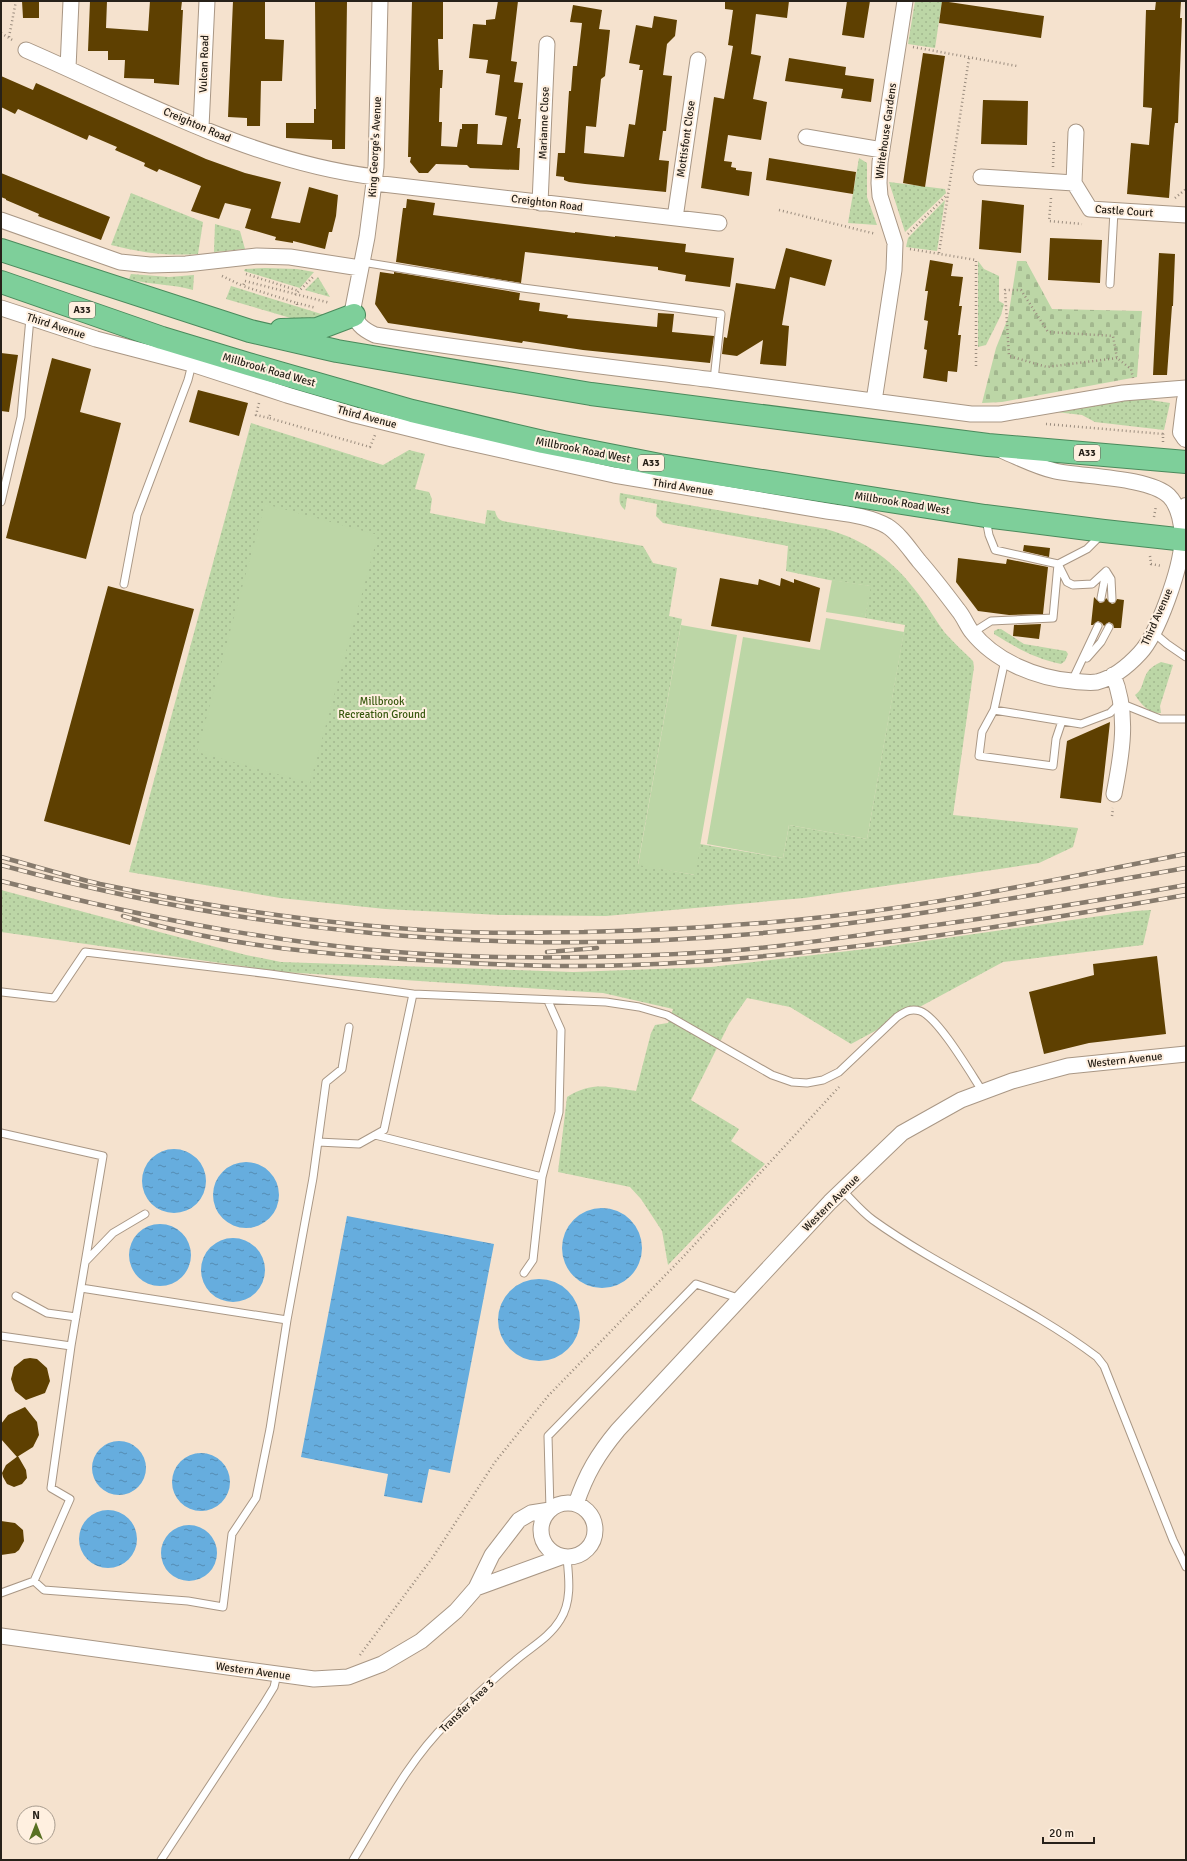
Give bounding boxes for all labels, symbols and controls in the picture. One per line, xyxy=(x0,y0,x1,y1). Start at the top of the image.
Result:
street label: Vulcan Road xyxy=(196,35,212,93)
street label: Whitehouse Gardens xyxy=(873,82,899,180)
street label: Marianne Close xyxy=(536,86,552,160)
street label: King George's Avenue xyxy=(366,96,384,198)
street label: Mottisfont Close xyxy=(674,100,698,178)
street label: Creighton Road xyxy=(161,105,233,145)
street label: Creighton Road xyxy=(510,192,584,214)
street label: Castle Court xyxy=(1094,202,1154,220)
road number: A33 xyxy=(69,302,95,318)
street label: Third Avenue xyxy=(25,310,87,342)
street label: Millbrook Road West xyxy=(221,350,317,390)
street label: Third Avenue xyxy=(336,403,398,431)
street label: Millbrook Road West xyxy=(535,434,632,466)
road number: A33 xyxy=(1074,445,1100,461)
road number: A33 xyxy=(638,455,664,471)
street label: Third Avenue xyxy=(652,476,714,498)
street label: Millbrook Road West xyxy=(853,489,951,517)
street label: Third Avenue xyxy=(1139,586,1175,648)
park label: Millbrook Recreation Ground xyxy=(338,695,426,721)
street label: Western Avenue xyxy=(1087,1050,1163,1070)
street label: Western Avenue xyxy=(800,1172,862,1234)
street label: Western Avenue xyxy=(215,1659,291,1683)
street label: Transfer Area 3 xyxy=(437,1677,497,1735)
north arrow xyxy=(16,1805,56,1845)
text: N xyxy=(32,1809,40,1822)
scale bar xyxy=(1043,1819,1094,1845)
text: 20 m xyxy=(1049,1826,1074,1841)

